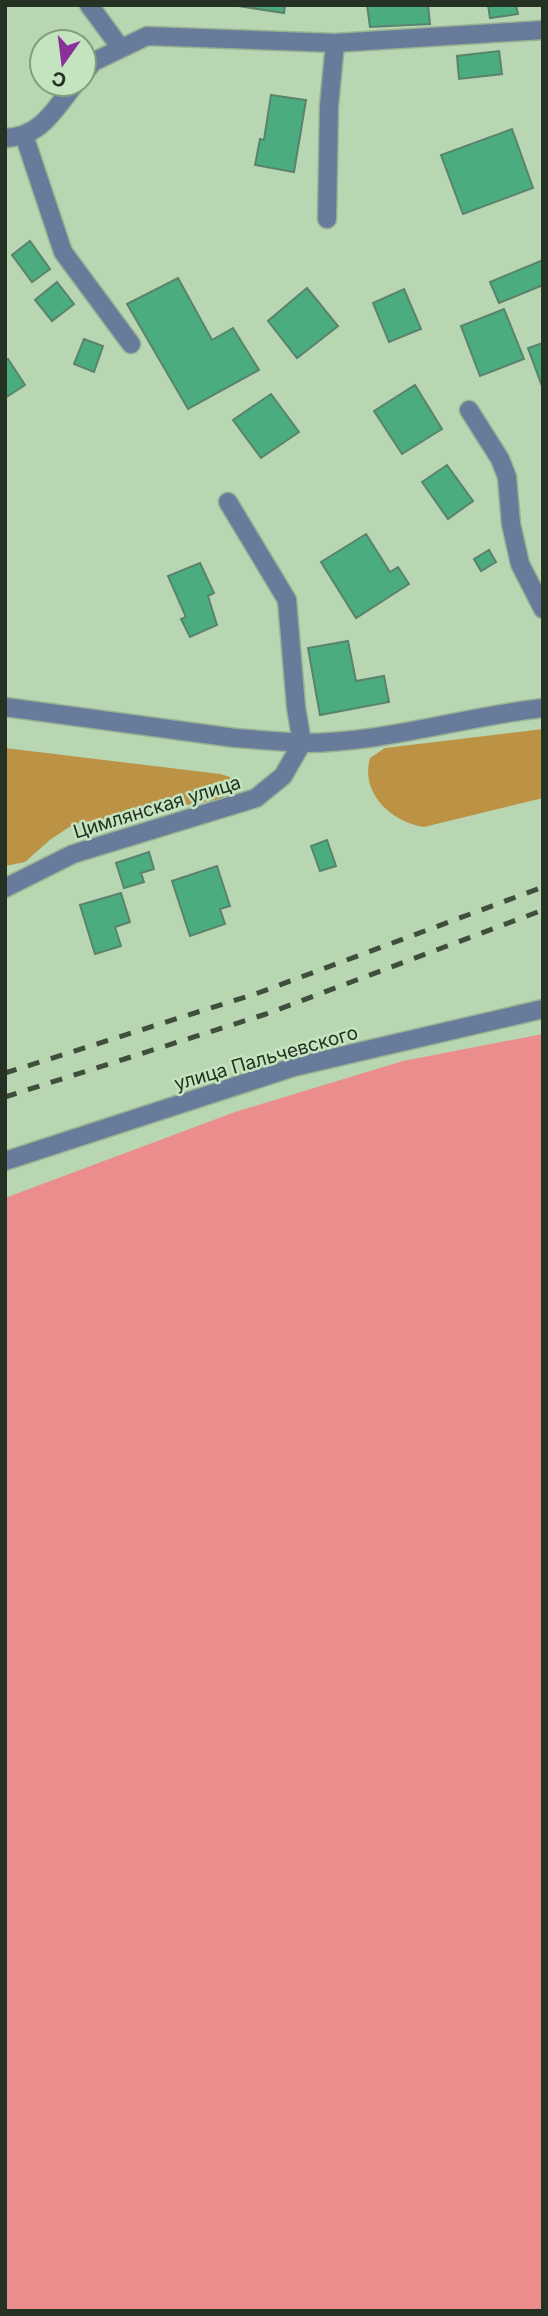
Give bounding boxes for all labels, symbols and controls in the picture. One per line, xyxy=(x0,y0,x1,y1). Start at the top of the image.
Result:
north arrow xyxy=(28,28,98,98)
text: С xyxy=(49,66,69,92)
street label: Цимлянская улица xyxy=(70,771,244,843)
street label: улица Пальчевского xyxy=(172,1021,360,1095)

